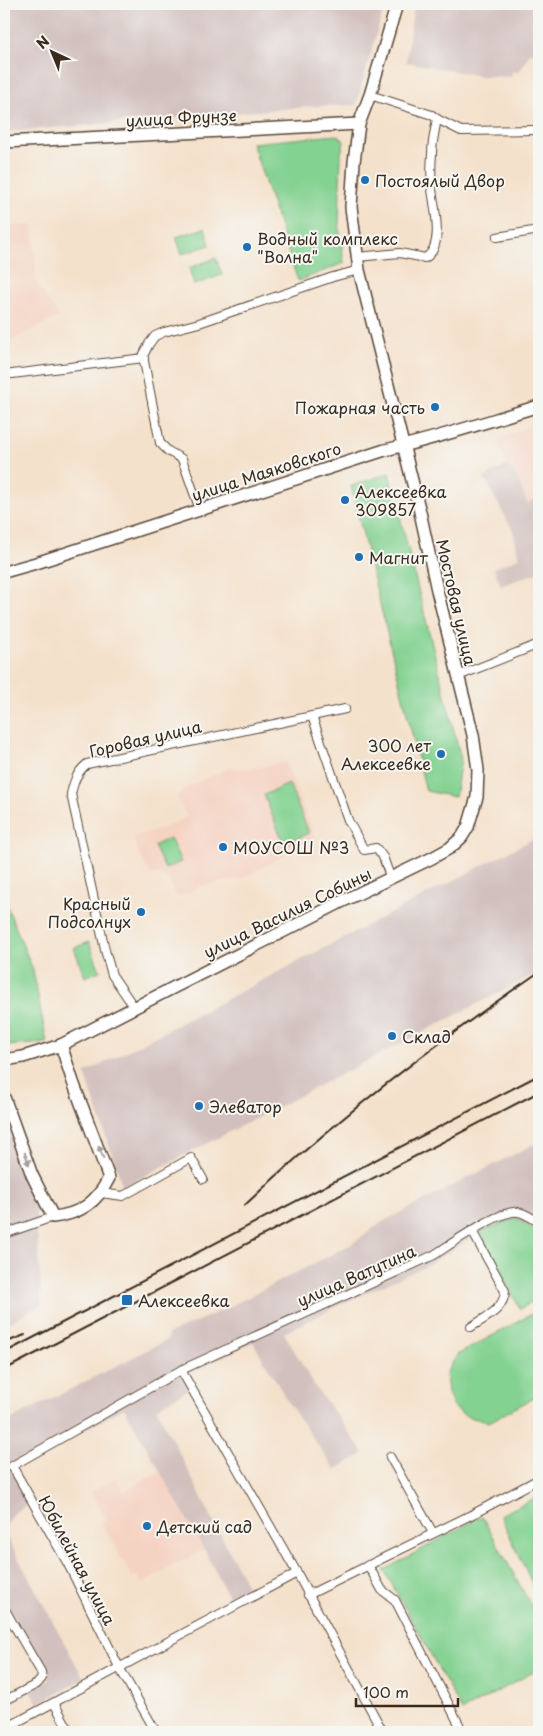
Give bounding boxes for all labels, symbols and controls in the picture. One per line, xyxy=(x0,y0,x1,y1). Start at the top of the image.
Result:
north arrow xyxy=(28,28,78,78)
text: N xyxy=(31,31,54,54)
street label: улица Фрунзе xyxy=(125,102,237,132)
place label: Постоялый Двор xyxy=(375,168,505,192)
marker: Постоялый Двор xyxy=(359,174,371,186)
place label: Водный комплекс "Волна" xyxy=(257,226,398,268)
marker: Водный комплекс "Волна" xyxy=(241,241,253,253)
place label: Пожарная часть xyxy=(295,395,425,419)
marker: Пожарная часть xyxy=(429,401,441,413)
street label: улица Маяковского xyxy=(188,435,344,507)
place label: Алексеевка 309857 xyxy=(355,479,446,521)
marker: Алексеевка 309857 xyxy=(339,494,351,506)
street label: Мостовая улица xyxy=(431,536,483,668)
place label: Магнит xyxy=(369,545,429,569)
marker: Магнит xyxy=(353,551,365,563)
street label: Горовая улица xyxy=(86,713,204,763)
place label: 300 лет Алексеевке xyxy=(341,733,431,775)
marker: 300 лет Алексеевке xyxy=(435,748,447,760)
place label: МОУСОШ №3 xyxy=(233,835,349,859)
marker: МОУСОШ №3 xyxy=(217,841,229,853)
street label: улица Василия Собины xyxy=(199,861,375,963)
place label: Красный Подсолнух xyxy=(48,891,131,933)
marker: Красный Подсолнух xyxy=(135,906,147,918)
place label: Склад xyxy=(402,1024,451,1048)
marker: Склад xyxy=(386,1030,398,1042)
place label: Элеватор xyxy=(209,1094,282,1118)
marker: Элеватор xyxy=(193,1100,205,1112)
one-way arrow xyxy=(97,1145,104,1160)
one-way arrow xyxy=(23,1152,31,1167)
street label: улица Ватутина xyxy=(293,1238,419,1312)
place label: Алексеевка xyxy=(138,1288,229,1312)
marker: Алексеевка xyxy=(120,1293,134,1307)
street label: Юбилейная улица xyxy=(34,1491,122,1629)
place label: Детский сад xyxy=(156,1514,252,1538)
marker: Детский сад xyxy=(141,1520,153,1532)
scale bar xyxy=(356,1676,458,1708)
text: 100 m xyxy=(363,1680,409,1703)

